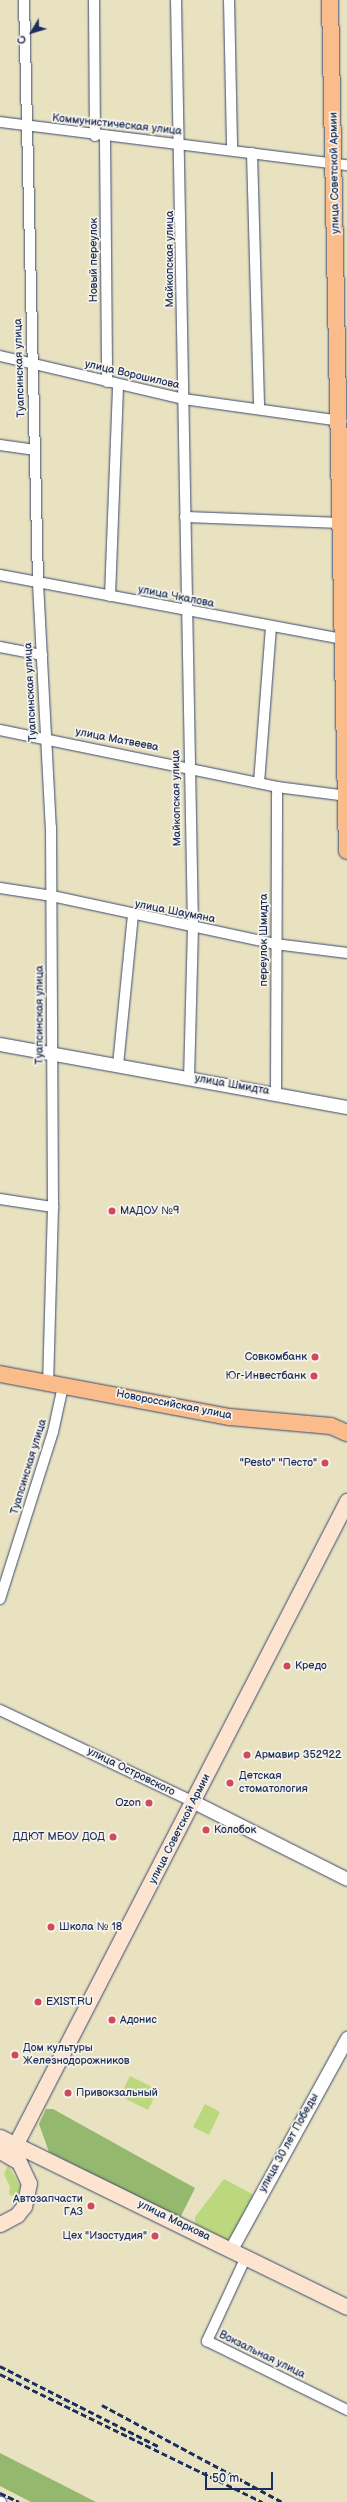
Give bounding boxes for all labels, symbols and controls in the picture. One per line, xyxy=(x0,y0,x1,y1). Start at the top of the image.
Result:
north arrow xyxy=(12,12,52,52)
text: С xyxy=(15,33,30,47)
street label: Коммунистическая улица xyxy=(52,112,182,138)
street label: улица Советской Армии xyxy=(327,112,343,234)
street label: Майкопская улица xyxy=(163,211,177,307)
street label: Новый переулок xyxy=(87,218,101,302)
street label: Туапсинская улица xyxy=(12,318,28,418)
street label: улица Ворошилова xyxy=(83,358,181,392)
street label: улица Чкалова xyxy=(137,583,215,611)
street label: Туапсинская улица xyxy=(22,642,40,742)
street label: улица Матвеева xyxy=(74,725,160,755)
street label: Майкопская улица xyxy=(170,749,184,847)
street label: переулок Шмидта xyxy=(257,894,271,986)
street label: улица Шаумяна xyxy=(134,898,216,926)
street label: Туапсинская улица xyxy=(33,965,47,1065)
street label: улица Шмидта xyxy=(194,1072,270,1098)
place label: МАДОУ №9 xyxy=(120,1204,179,1218)
marker: МАДОУ №9 xyxy=(107,1206,117,1216)
place label: Совкомбанк xyxy=(245,1350,307,1364)
marker: Совкомбанк xyxy=(310,1352,320,1362)
place label: Юг-Инвестбанк xyxy=(226,1369,306,1383)
marker: Юг-Инвестбанк xyxy=(309,1371,319,1381)
street label: Новороссийская улица xyxy=(115,1387,233,1423)
street label: Туапсинская улица xyxy=(8,1418,50,1516)
place label: "Pesto" "Песто" xyxy=(240,1456,317,1470)
marker: "Pesto" "Песто" xyxy=(320,1458,330,1468)
place label: Кредо xyxy=(295,1659,327,1673)
marker: Кредо xyxy=(282,1661,292,1671)
street label: улица Островского xyxy=(85,1745,177,1799)
place label: Армавир 352922 xyxy=(255,1748,342,1762)
marker: Армавир 352922 xyxy=(242,1750,252,1760)
place label: Детская стоматология xyxy=(239,1770,308,1796)
street label: улица Советской Армии xyxy=(146,1772,214,1886)
marker: Детская стоматология xyxy=(224,1777,236,1789)
place label: Ozon xyxy=(115,1796,141,1810)
marker: Ozon xyxy=(144,1798,154,1808)
place label: Колобок xyxy=(214,1823,256,1837)
marker: Колобок xyxy=(201,1825,211,1835)
place label: ДДЮТ МБОУ ДОД xyxy=(12,1830,105,1844)
marker: ДДЮТ МБОУ ДОД xyxy=(108,1832,118,1842)
place label: Школа № 18 xyxy=(59,1920,122,1934)
marker: Школа № 18 xyxy=(46,1922,56,1932)
place label: EXIST.RU xyxy=(46,1995,93,2009)
marker: EXIST.RU xyxy=(33,1997,43,2007)
place label: Адонис xyxy=(120,2013,157,2027)
marker: Адонис xyxy=(107,2015,117,2025)
place label: Дом культуры Железнодорожников xyxy=(23,2042,129,2068)
marker: Дом культуры Железнодорожников xyxy=(10,2050,20,2060)
place label: Привокзальный xyxy=(76,2086,158,2100)
marker: Привокзальный xyxy=(63,2088,73,2098)
street label: улица 30 лет Победы xyxy=(256,2091,322,2195)
place label: Автозапчасти ГАЗ xyxy=(13,2193,83,2219)
street label: улица Маркова xyxy=(136,2198,212,2244)
marker: Автозапчасти ГАЗ xyxy=(86,2201,96,2211)
place label: Цех "Изостудия" xyxy=(63,2229,147,2243)
marker: Цех "Изостудия" xyxy=(150,2231,160,2241)
street label: Вокзальная улица xyxy=(217,2328,307,2382)
scale bar xyxy=(207,2464,275,2490)
text: 50 m xyxy=(212,2471,239,2486)

